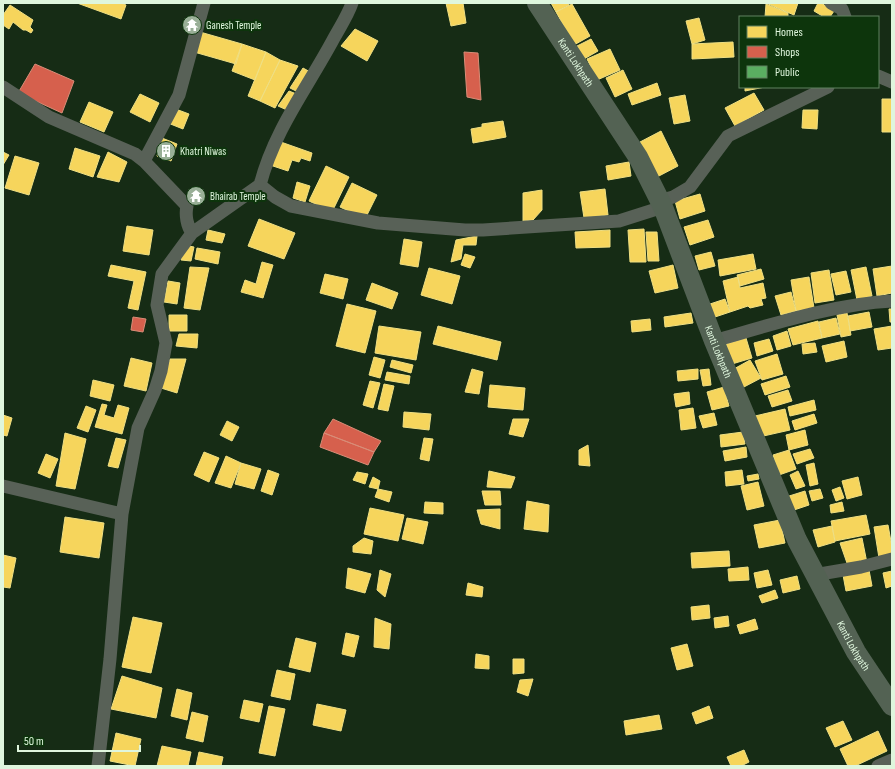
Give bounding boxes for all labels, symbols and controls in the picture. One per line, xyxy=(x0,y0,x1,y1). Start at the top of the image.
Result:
temple icon: Ganesh Temple xyxy=(181,14,203,36)
legend xyxy=(739,16,879,88)
place label: Ganesh Temple xyxy=(206,19,261,32)
text: Homes xyxy=(775,25,803,40)
street label: Kanti Lokhpath xyxy=(555,36,597,89)
text: Shops xyxy=(775,45,800,60)
text: Public xyxy=(775,65,800,80)
building icon: Khatri Niwas xyxy=(155,140,177,162)
place label: Khatri Niwas xyxy=(180,145,226,158)
temple icon: Bhairab Temple xyxy=(185,185,207,207)
place label: Bhairab Temple xyxy=(210,190,266,203)
street label: Kanti Lokhpath xyxy=(702,324,735,380)
street label: Kanti Lokhpath xyxy=(834,619,873,673)
scale bar xyxy=(18,727,140,753)
text: 50 m xyxy=(24,734,44,749)

